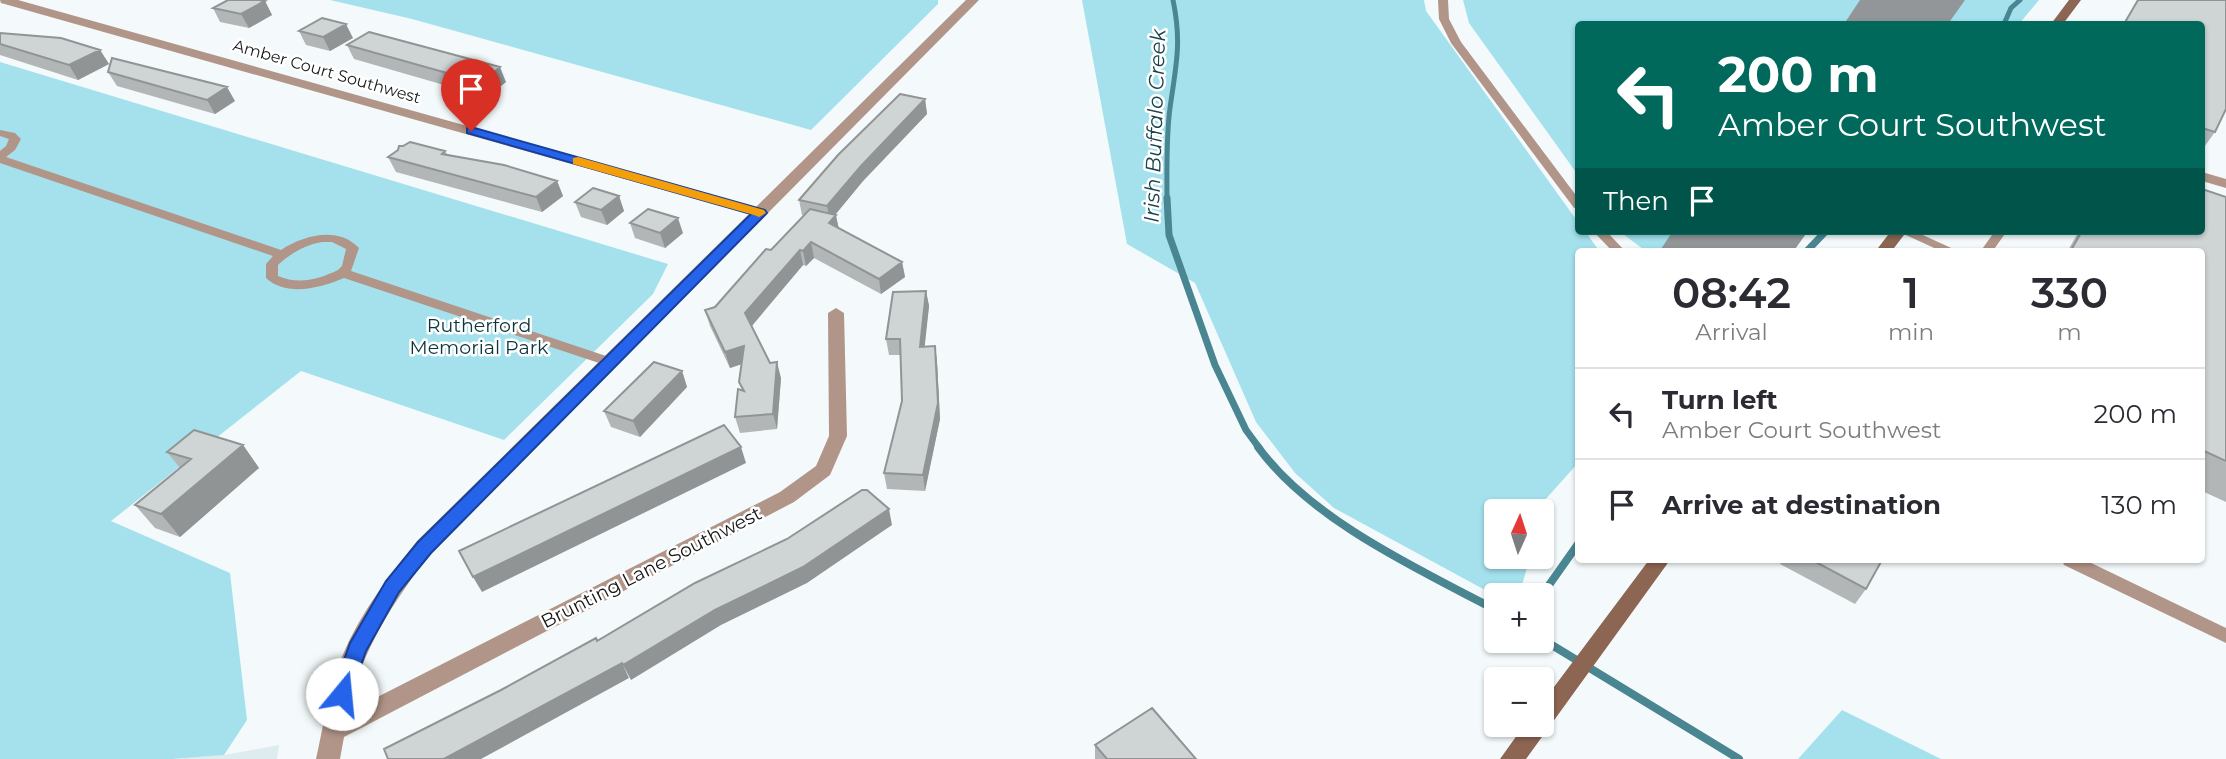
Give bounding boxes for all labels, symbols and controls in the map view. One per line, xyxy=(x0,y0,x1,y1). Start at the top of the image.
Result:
water label: Irish Buffalo Creek xyxy=(1139,27,1170,223)
street label: Amber Court Southwest xyxy=(231,36,423,108)
text: 200 m xyxy=(1718,45,1879,104)
icon: left xyxy=(1603,49,1694,140)
pin xyxy=(441,59,501,131)
icon: arrive xyxy=(452,70,490,108)
text: Amber Court Southwest xyxy=(1718,105,2107,144)
icon: arrive xyxy=(1683,182,1721,220)
text: Then xyxy=(1603,185,1669,217)
text: 08:42 xyxy=(1672,267,1791,319)
text: 1 xyxy=(1903,267,1919,319)
text: 330 xyxy=(2031,267,2108,319)
park label: Rutherford Memorial Park xyxy=(410,314,549,359)
text: Arrival xyxy=(1695,318,1768,346)
text: min xyxy=(1888,318,1934,346)
text: m xyxy=(2057,318,2082,346)
text: Turn left xyxy=(1662,384,1778,416)
icon: left xyxy=(1603,395,1641,433)
text: 200 m xyxy=(2093,398,2177,430)
text: Amber Court Southwest xyxy=(1662,416,1941,444)
icon: arrive xyxy=(1603,486,1641,524)
text: Arrive at destination xyxy=(1662,489,1941,521)
text: 130 m xyxy=(2101,489,2177,521)
north arrow xyxy=(1484,499,1554,569)
map controls xyxy=(1484,499,1554,737)
street label: Brunting Lane Southwest xyxy=(537,502,766,633)
button: + xyxy=(1484,583,1554,653)
position arrow xyxy=(305,657,379,731)
button: − xyxy=(1484,667,1554,737)

